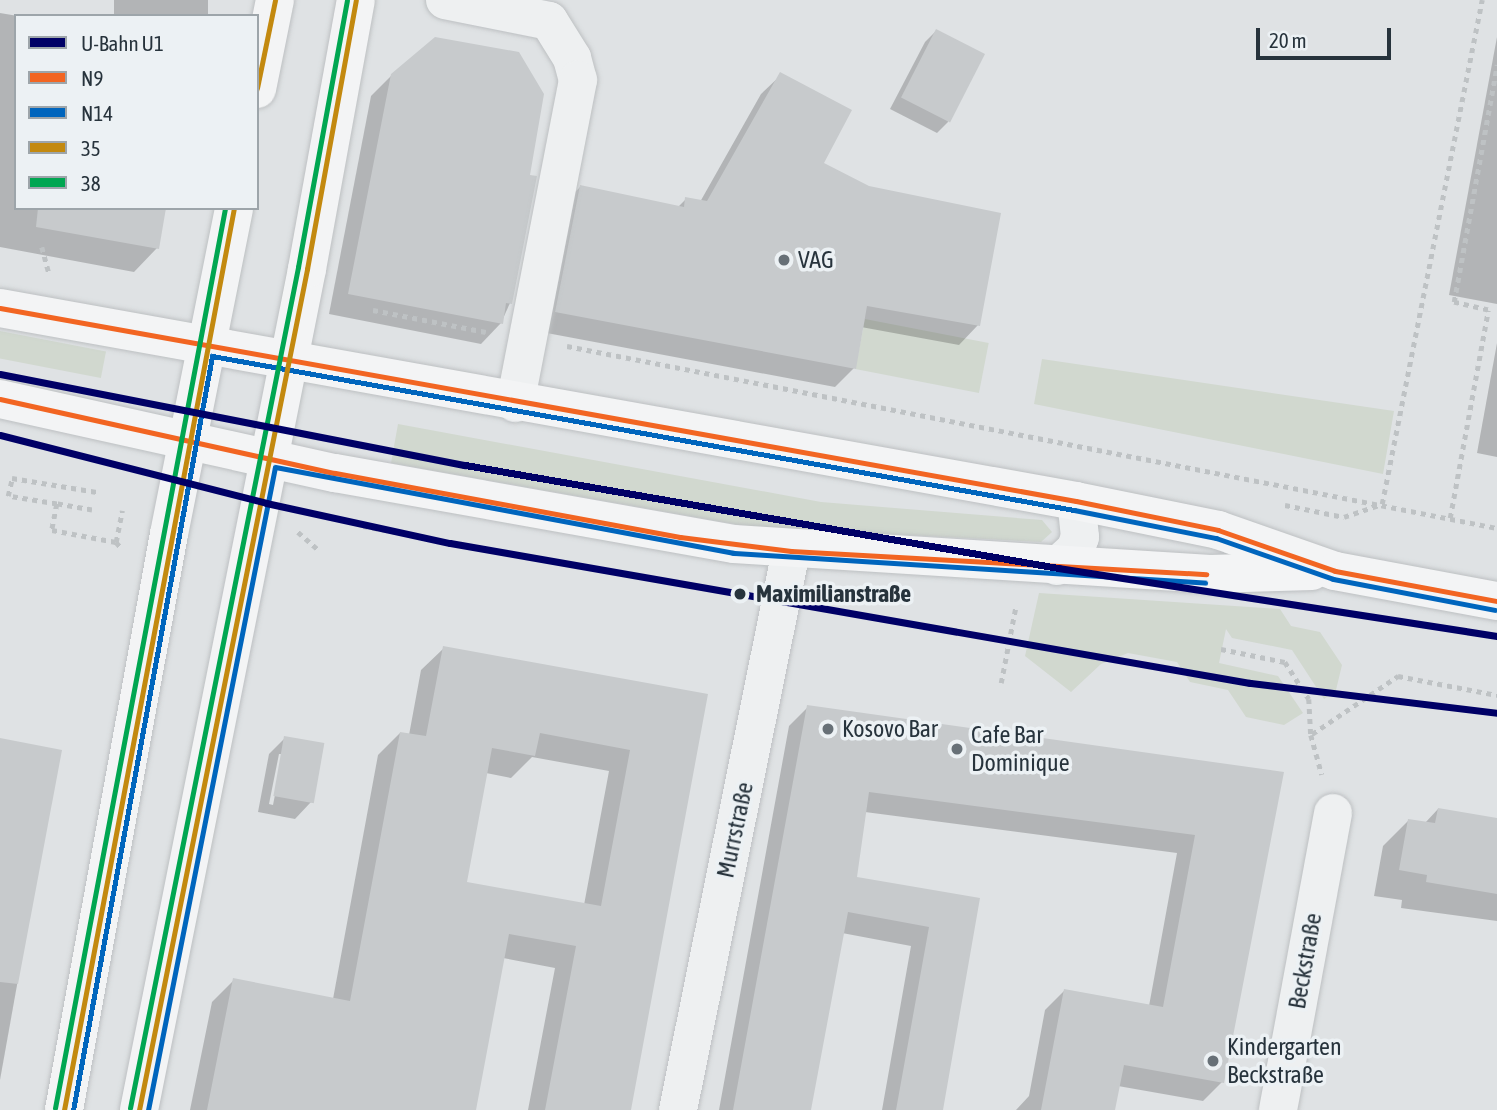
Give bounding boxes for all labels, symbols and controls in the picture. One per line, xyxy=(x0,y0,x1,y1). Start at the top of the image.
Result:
legend xyxy=(14,14,259,210)
scale bar xyxy=(1259,14,1394,58)
text: 20 m xyxy=(1269,28,1307,52)
text: U-Bahn U1 xyxy=(81,31,164,55)
text: N9 xyxy=(81,66,103,90)
text: N14 xyxy=(81,101,113,125)
text: 35 xyxy=(81,136,101,160)
text: 38 xyxy=(81,171,101,195)
place label: VAG xyxy=(798,246,834,274)
marker: VAG xyxy=(776,252,792,268)
place label: Maximilianstraße xyxy=(756,580,911,608)
marker: Maximilianstraße xyxy=(730,584,750,604)
place label: Kosovo Bar xyxy=(842,715,938,743)
marker: Kosovo Bar xyxy=(820,721,836,737)
place label: Cafe Bar Dominique xyxy=(971,721,1070,777)
marker: Cafe Bar Dominique xyxy=(949,741,965,757)
street label: Murrstraße xyxy=(711,779,759,881)
street label: Beckstraße xyxy=(1282,911,1328,1011)
place label: Kindergarten Beckstraße xyxy=(1227,1033,1342,1089)
marker: Kindergarten Beckstraße xyxy=(1205,1053,1221,1069)

